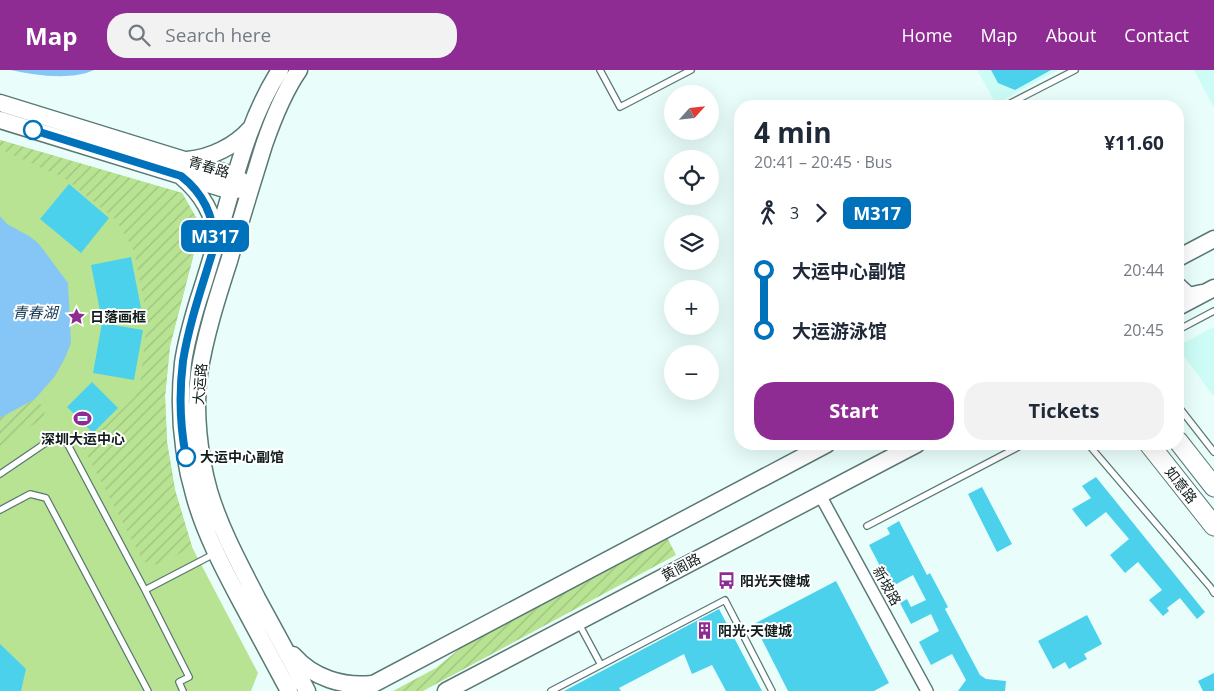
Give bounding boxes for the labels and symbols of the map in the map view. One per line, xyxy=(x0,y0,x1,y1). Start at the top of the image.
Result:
north arrow xyxy=(664,85,719,140)
unlabelled marker xyxy=(23,120,43,140)
street label: 青春路 xyxy=(186,151,232,182)
line badge: M317 xyxy=(180,220,250,252)
water label: 青春湖 xyxy=(12,302,59,322)
place icon: 日落画框 xyxy=(66,307,86,327)
place label: 日落画框 xyxy=(90,307,146,326)
street label: 大运路 xyxy=(188,362,211,406)
sports icon: 深圳大运中心 xyxy=(73,409,93,429)
place label: 深圳大运中心 xyxy=(41,429,125,448)
marker: 大运中心副馆 xyxy=(176,447,196,467)
place label: 大运中心副馆 xyxy=(200,447,284,466)
street label: 如意路 xyxy=(1161,462,1202,507)
street label: 黄阁路 xyxy=(658,548,704,585)
street label: 新坡路 xyxy=(869,563,906,609)
bus stop icon: 阳光天健城 xyxy=(716,571,736,591)
place label: 阳光天健城 xyxy=(740,571,810,590)
building icon: 阳光·天健城 xyxy=(694,621,714,641)
place label: 阳光·天健城 xyxy=(718,621,792,640)

